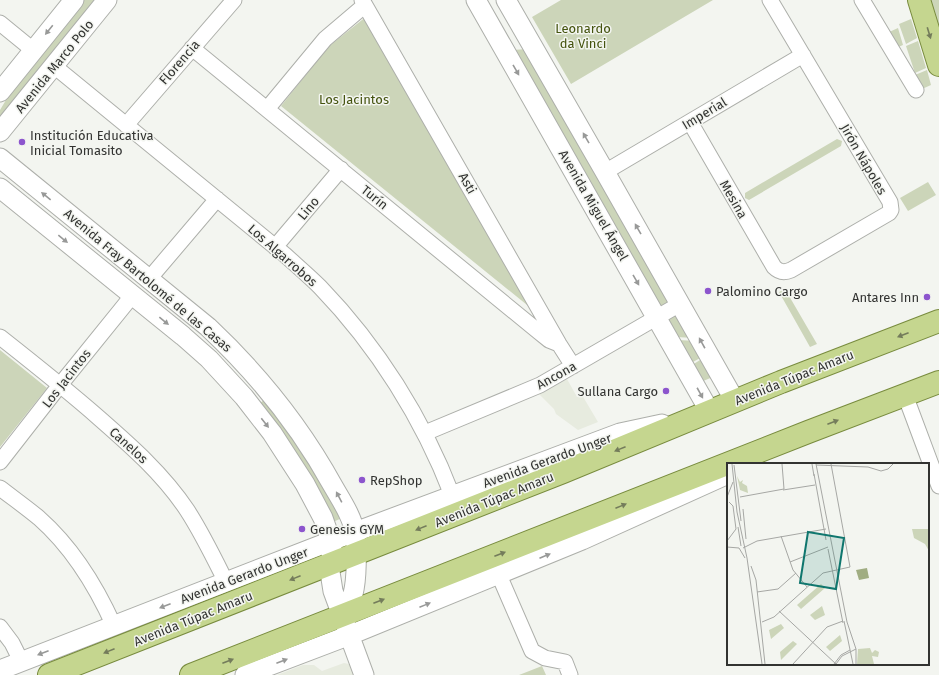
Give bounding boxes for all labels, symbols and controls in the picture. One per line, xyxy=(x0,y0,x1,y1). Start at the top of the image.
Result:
street label: Avenida Marco Polo xyxy=(12,17,97,116)
park label: Leonardo da Vinci xyxy=(555,21,611,51)
one-way arrow xyxy=(44,25,53,36)
one-way arrow xyxy=(926,27,932,39)
street label: Florencia xyxy=(156,37,203,88)
one-way arrow xyxy=(513,64,520,76)
park label: Los Jacintos xyxy=(319,92,389,107)
street label: Imperial xyxy=(679,94,729,133)
street label: Jirón Nápoles xyxy=(837,121,890,197)
place label: Institución Educativa Inicial Tomasito xyxy=(30,128,154,158)
one-way arrow xyxy=(582,132,589,144)
marker: Institución Educativa Inicial Tomasito xyxy=(17,137,27,147)
street label: Avenida Miguel Ángel xyxy=(556,147,631,263)
street label: Asti xyxy=(456,170,480,196)
street label: Mesina xyxy=(717,177,750,221)
street label: Turín xyxy=(358,182,391,213)
one-way arrow xyxy=(41,191,52,200)
street label: Lino xyxy=(294,194,322,223)
street label: Avenida Fray Bartolomé de las Casas xyxy=(61,206,235,355)
street label: Los Algarrobos xyxy=(245,221,320,289)
one-way arrow xyxy=(634,224,641,235)
one-way arrow xyxy=(57,234,68,243)
one-way arrow xyxy=(633,274,640,286)
place label: Palomino Cargo xyxy=(716,284,808,299)
marker: Palomino Cargo xyxy=(703,286,713,296)
place label: Antares Inn xyxy=(852,290,919,305)
marker: Antares Inn xyxy=(922,292,932,302)
one-way arrow xyxy=(158,316,169,325)
one-way arrow xyxy=(896,333,908,339)
one-way arrow xyxy=(698,337,705,348)
street label: Los Jacintos xyxy=(39,346,94,410)
street label: Avenida Túpac Amaru xyxy=(733,347,856,408)
street label: Ancona xyxy=(534,358,579,392)
place label: Sullana Cargo xyxy=(577,384,658,399)
marker: Sullana Cargo xyxy=(661,386,671,396)
one-way arrow xyxy=(697,388,704,399)
one-way arrow xyxy=(260,417,269,428)
one-way arrow xyxy=(827,419,839,425)
street label: Canelos xyxy=(106,424,151,466)
street label: Avenida Gerardo Unger xyxy=(481,430,613,491)
one-way arrow xyxy=(613,446,625,452)
inset map xyxy=(727,463,929,665)
street label: Avenida Túpac Amaru xyxy=(433,469,556,530)
place label: RepShop xyxy=(370,473,423,488)
marker: RepShop xyxy=(357,475,367,485)
one-way arrow xyxy=(336,491,342,502)
one-way arrow xyxy=(615,503,626,509)
place label: Genesis GYM xyxy=(310,522,384,537)
marker: Genesis GYM xyxy=(297,524,307,534)
one-way arrow xyxy=(416,525,427,531)
street label: Avenida Gerardo Unger xyxy=(178,544,310,607)
one-way arrow xyxy=(494,550,506,556)
one-way arrow xyxy=(540,553,551,559)
one-way arrow xyxy=(289,575,300,581)
street label: Avenida Túpac Amaru xyxy=(132,588,255,649)
one-way arrow xyxy=(373,598,385,604)
one-way arrow xyxy=(419,601,431,607)
one-way arrow xyxy=(158,604,170,610)
one-way arrow xyxy=(102,649,114,655)
one-way arrow xyxy=(37,650,49,656)
one-way arrow xyxy=(222,657,234,663)
one-way arrow xyxy=(276,658,288,664)

